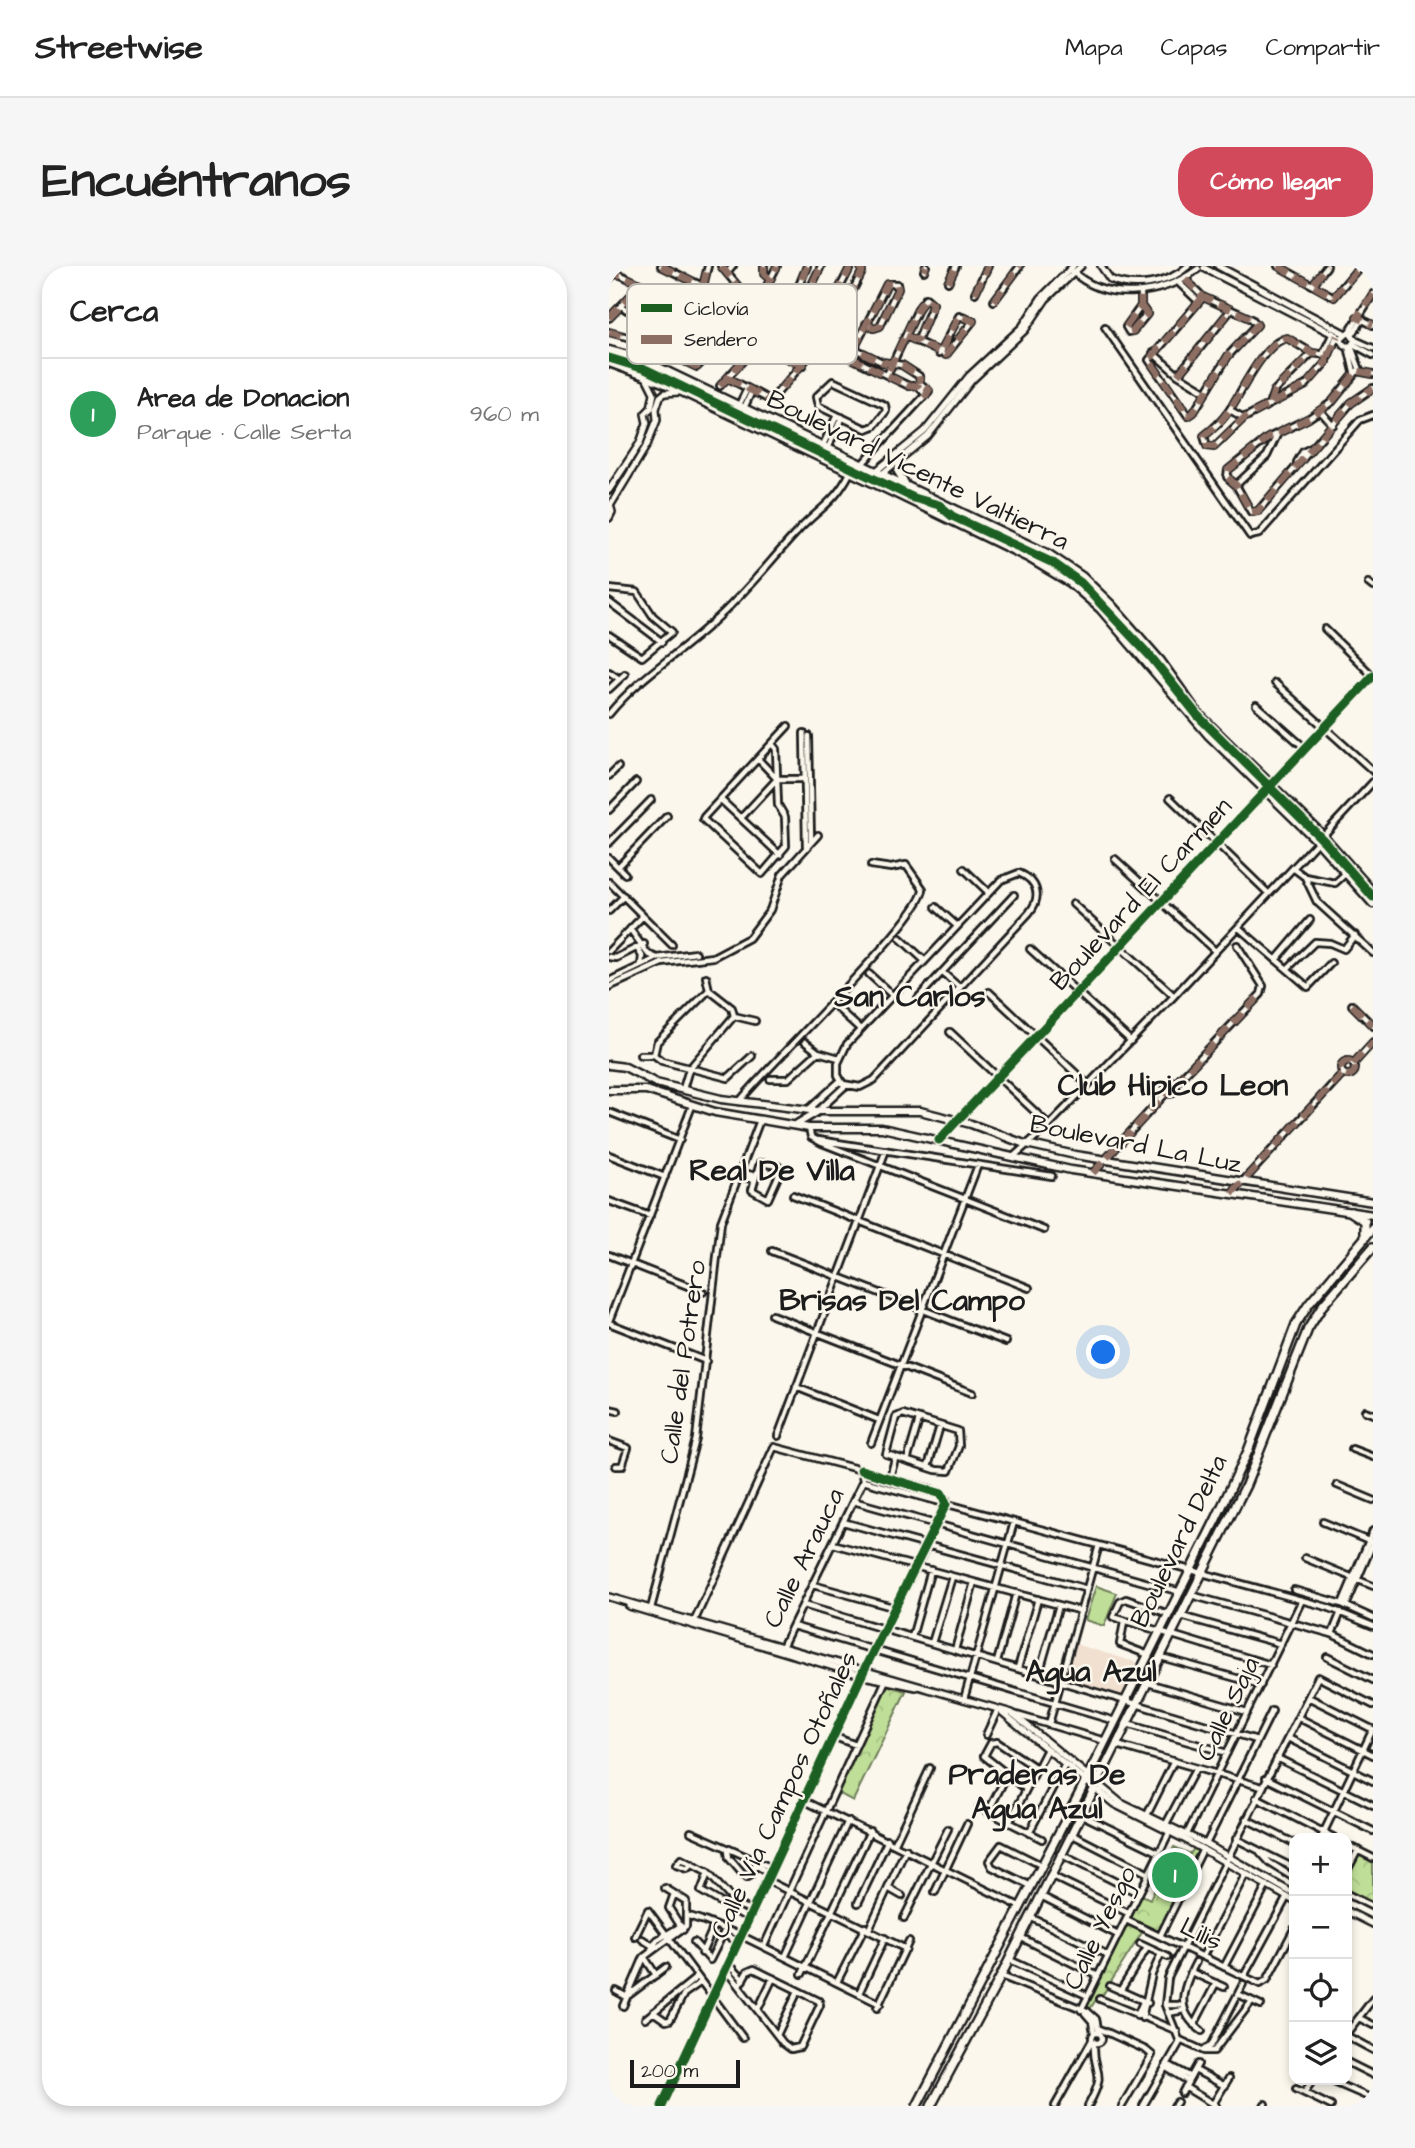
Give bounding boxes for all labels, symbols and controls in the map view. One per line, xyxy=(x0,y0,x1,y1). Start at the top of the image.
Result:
text: Streetwise xyxy=(35,25,203,71)
text: Mapa xyxy=(1065,31,1123,65)
text: Capas xyxy=(1161,31,1227,65)
text: Compartir xyxy=(1265,31,1380,65)
button: Cómo llegar xyxy=(1178,147,1373,217)
text: Encuéntranos xyxy=(42,148,351,216)
legend xyxy=(627,284,857,364)
text: Cerca xyxy=(70,291,158,333)
text: Ciclovía xyxy=(684,296,749,323)
text: Sendero xyxy=(684,327,757,354)
text: Area de Donacion xyxy=(137,380,349,416)
street label: Boulevard Vicente Valtierra xyxy=(761,381,1075,559)
text: 1 xyxy=(92,398,94,430)
text: 960 m xyxy=(470,398,539,430)
text: Parque · Calle Serta xyxy=(137,416,351,448)
street label: Boulevard El Carmen xyxy=(1042,789,1240,999)
district label: San Carlos xyxy=(833,976,986,1018)
district label: Club Hipico Leon xyxy=(1058,1065,1288,1108)
street label: Boulevard La Luz xyxy=(1027,1106,1245,1182)
district label: Real De Villa xyxy=(689,1150,855,1192)
street label: Calle del Potrero xyxy=(651,1257,715,1466)
district label: Brisas Del Campo xyxy=(779,1280,1025,1323)
your location xyxy=(1086,1335,1120,1369)
street label: Boulevard Delta xyxy=(1122,1449,1236,1633)
street label: Calle Arauca xyxy=(755,1482,853,1634)
street label: Calle Vía Campos Otoñales xyxy=(702,1646,866,1944)
district label: Agua Azul xyxy=(1025,1651,1157,1695)
street label: Calle Saja xyxy=(1187,1651,1269,1767)
district label: Praderas De Agua Azul xyxy=(948,1754,1126,1832)
map controls xyxy=(1289,1833,1352,2085)
button: + xyxy=(1289,1833,1352,1896)
pin: 1 xyxy=(1152,1849,1198,1901)
street label: Calle Yesgo xyxy=(1055,1860,1147,1997)
button: − xyxy=(1289,1896,1352,1959)
street label: Lilis xyxy=(1174,1908,1228,1960)
button: locate xyxy=(1289,1959,1352,2022)
button: layers xyxy=(1289,2022,1352,2085)
scale bar xyxy=(630,2057,740,2089)
text: 200 m xyxy=(641,2058,698,2085)

